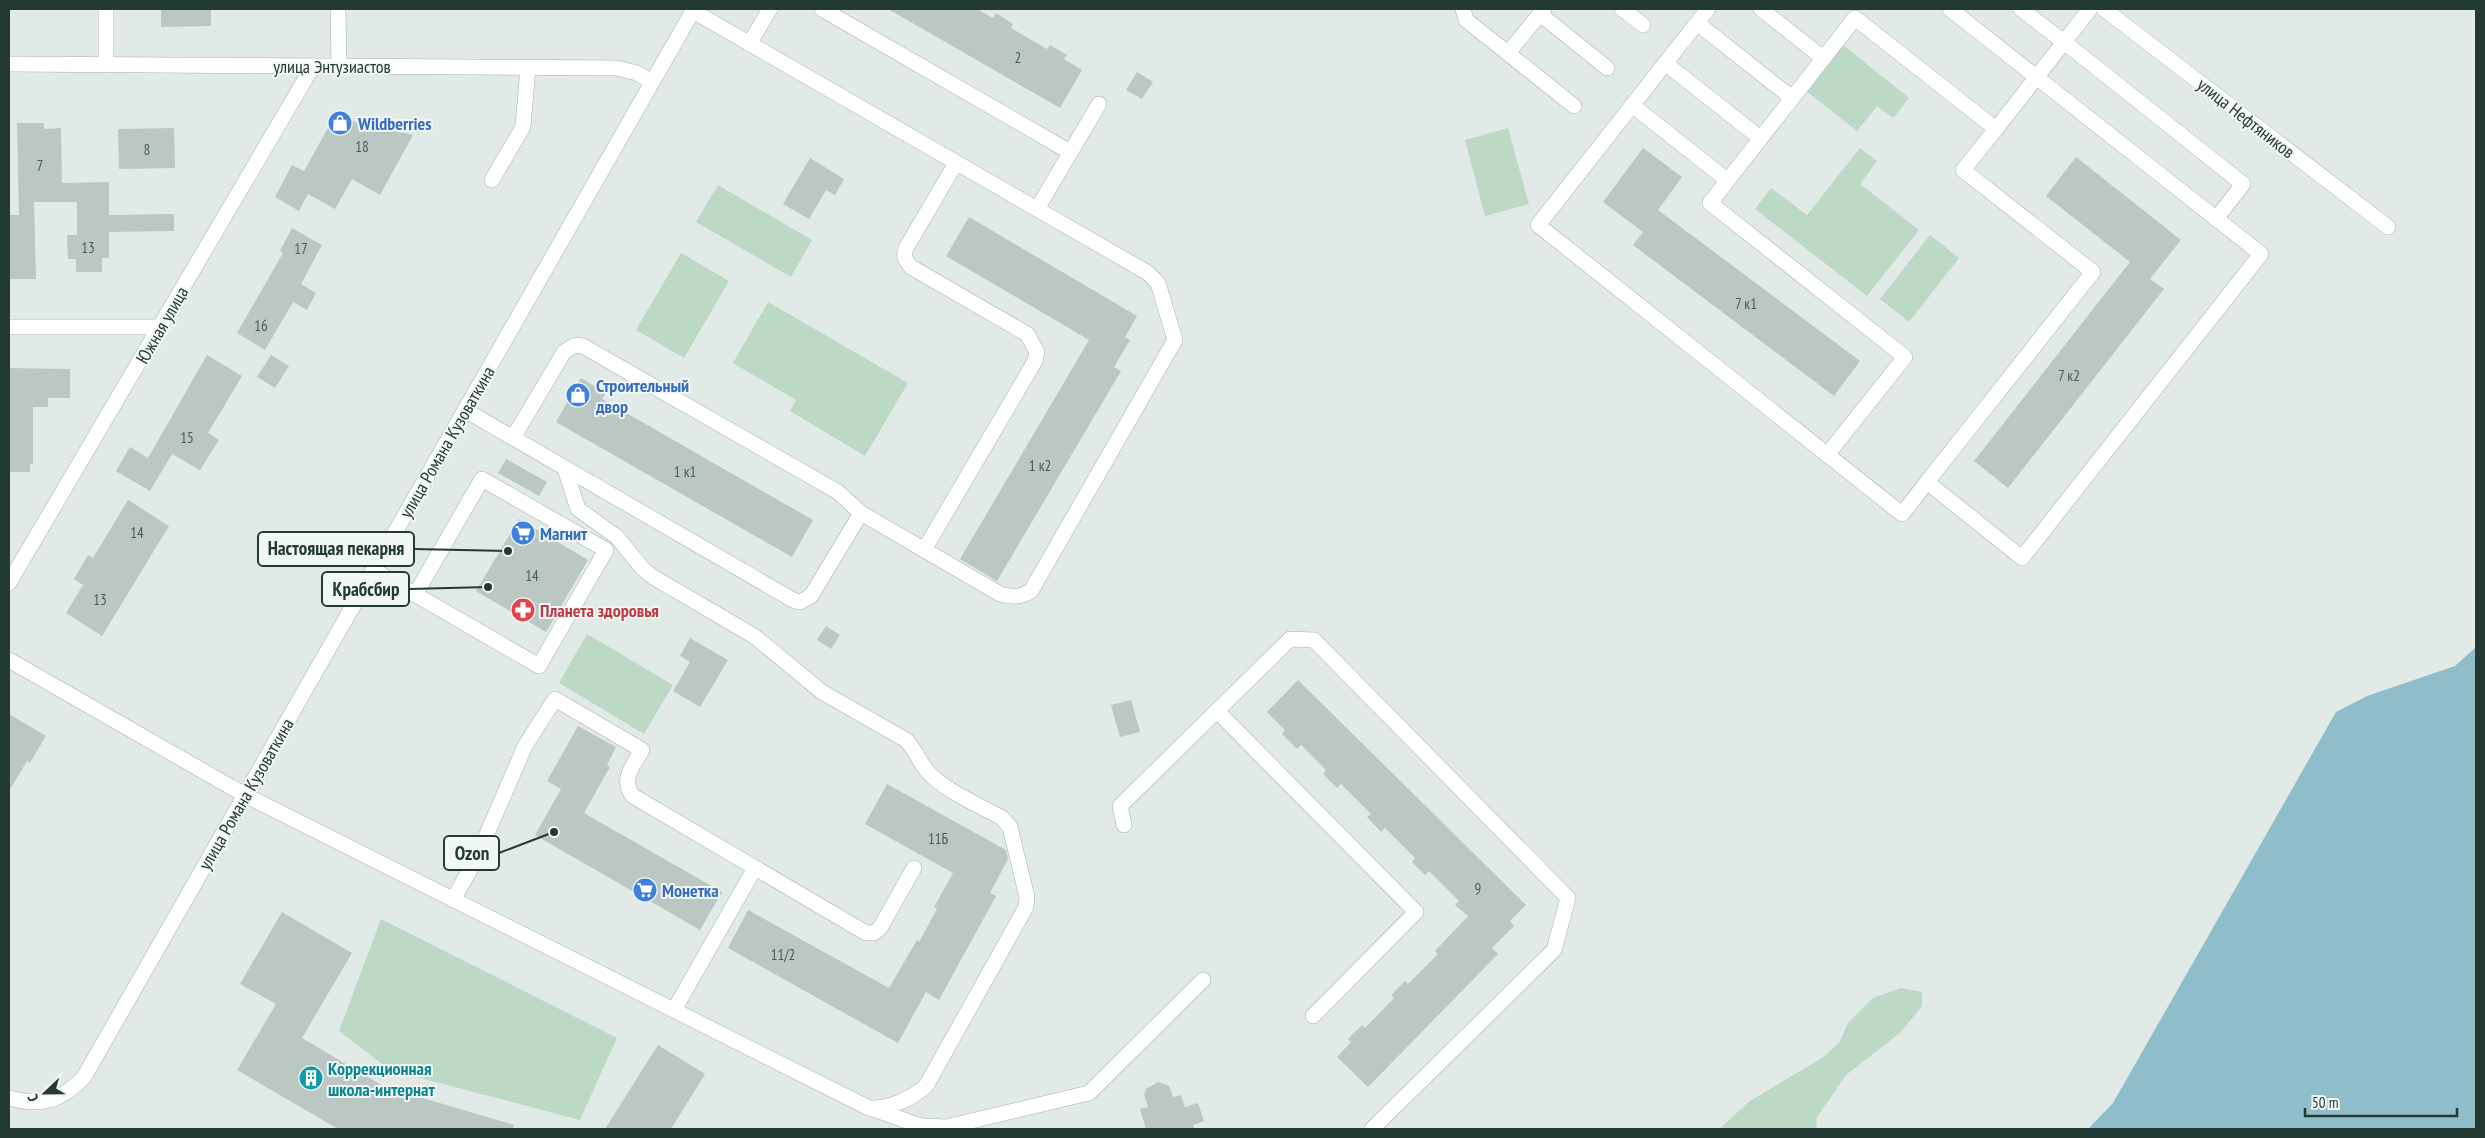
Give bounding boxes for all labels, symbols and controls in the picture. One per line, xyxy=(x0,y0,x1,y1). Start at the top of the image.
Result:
house number: 2 xyxy=(1015,48,1021,67)
street label: улица Энтузиастов xyxy=(273,55,391,78)
street label: улица Нефтяников xyxy=(2193,73,2299,163)
shop icon: Wildberries xyxy=(327,110,353,136)
place label: Wildberries xyxy=(357,112,432,135)
house number: 18 xyxy=(355,137,369,156)
house number: 8 xyxy=(144,140,150,159)
house number: 7 xyxy=(37,156,43,175)
house number: 13 xyxy=(81,238,95,257)
house number: 17 xyxy=(294,239,308,258)
street label: Южная улица xyxy=(131,282,193,368)
house number: 7 к1 xyxy=(1735,294,1757,313)
house number: 16 xyxy=(254,316,268,335)
street label: улица Романа Кузоваткина xyxy=(394,362,500,522)
house number: 7 к2 xyxy=(2058,366,2080,385)
place label: Строительный двор xyxy=(595,374,689,418)
shop icon: Строительный двор xyxy=(565,382,591,408)
house number: 15 xyxy=(180,428,194,447)
house number: 1 к2 xyxy=(1029,456,1051,475)
house number: 1 к1 xyxy=(674,462,696,481)
supermarket icon: Магнит xyxy=(510,520,536,546)
place label: Магнит xyxy=(540,522,588,545)
house number: 14 xyxy=(130,523,144,542)
callout: Настоящая пекарня xyxy=(258,532,414,566)
text: Настоящая пекарня xyxy=(268,536,404,560)
house number: 14 xyxy=(525,566,539,585)
callout: Крабсбир xyxy=(322,572,409,606)
text: Крабсбир xyxy=(333,577,400,601)
house number: 13 xyxy=(93,590,107,609)
pharmacy icon: Планета здоровья xyxy=(510,597,536,623)
place label: Планета здоровья xyxy=(540,599,659,622)
street label: улица Романа Кузоваткина xyxy=(193,714,299,874)
house number: 11Б xyxy=(928,829,948,848)
callout: Ozon xyxy=(444,836,499,870)
text: Ozon xyxy=(455,841,489,865)
supermarket icon: Монетка xyxy=(632,877,658,903)
place label: Монетка xyxy=(662,879,719,902)
house number: 9 xyxy=(1475,879,1481,898)
house number: 11/2 xyxy=(771,945,795,964)
place label: Коррекционная школа-интернат xyxy=(328,1057,435,1101)
building icon: Коррекционная школа-интернат xyxy=(298,1065,324,1091)
north arrow xyxy=(20,1068,70,1118)
scale bar xyxy=(2305,1086,2458,1118)
text: С xyxy=(23,1091,42,1104)
text: 50 m xyxy=(2312,1093,2338,1112)

